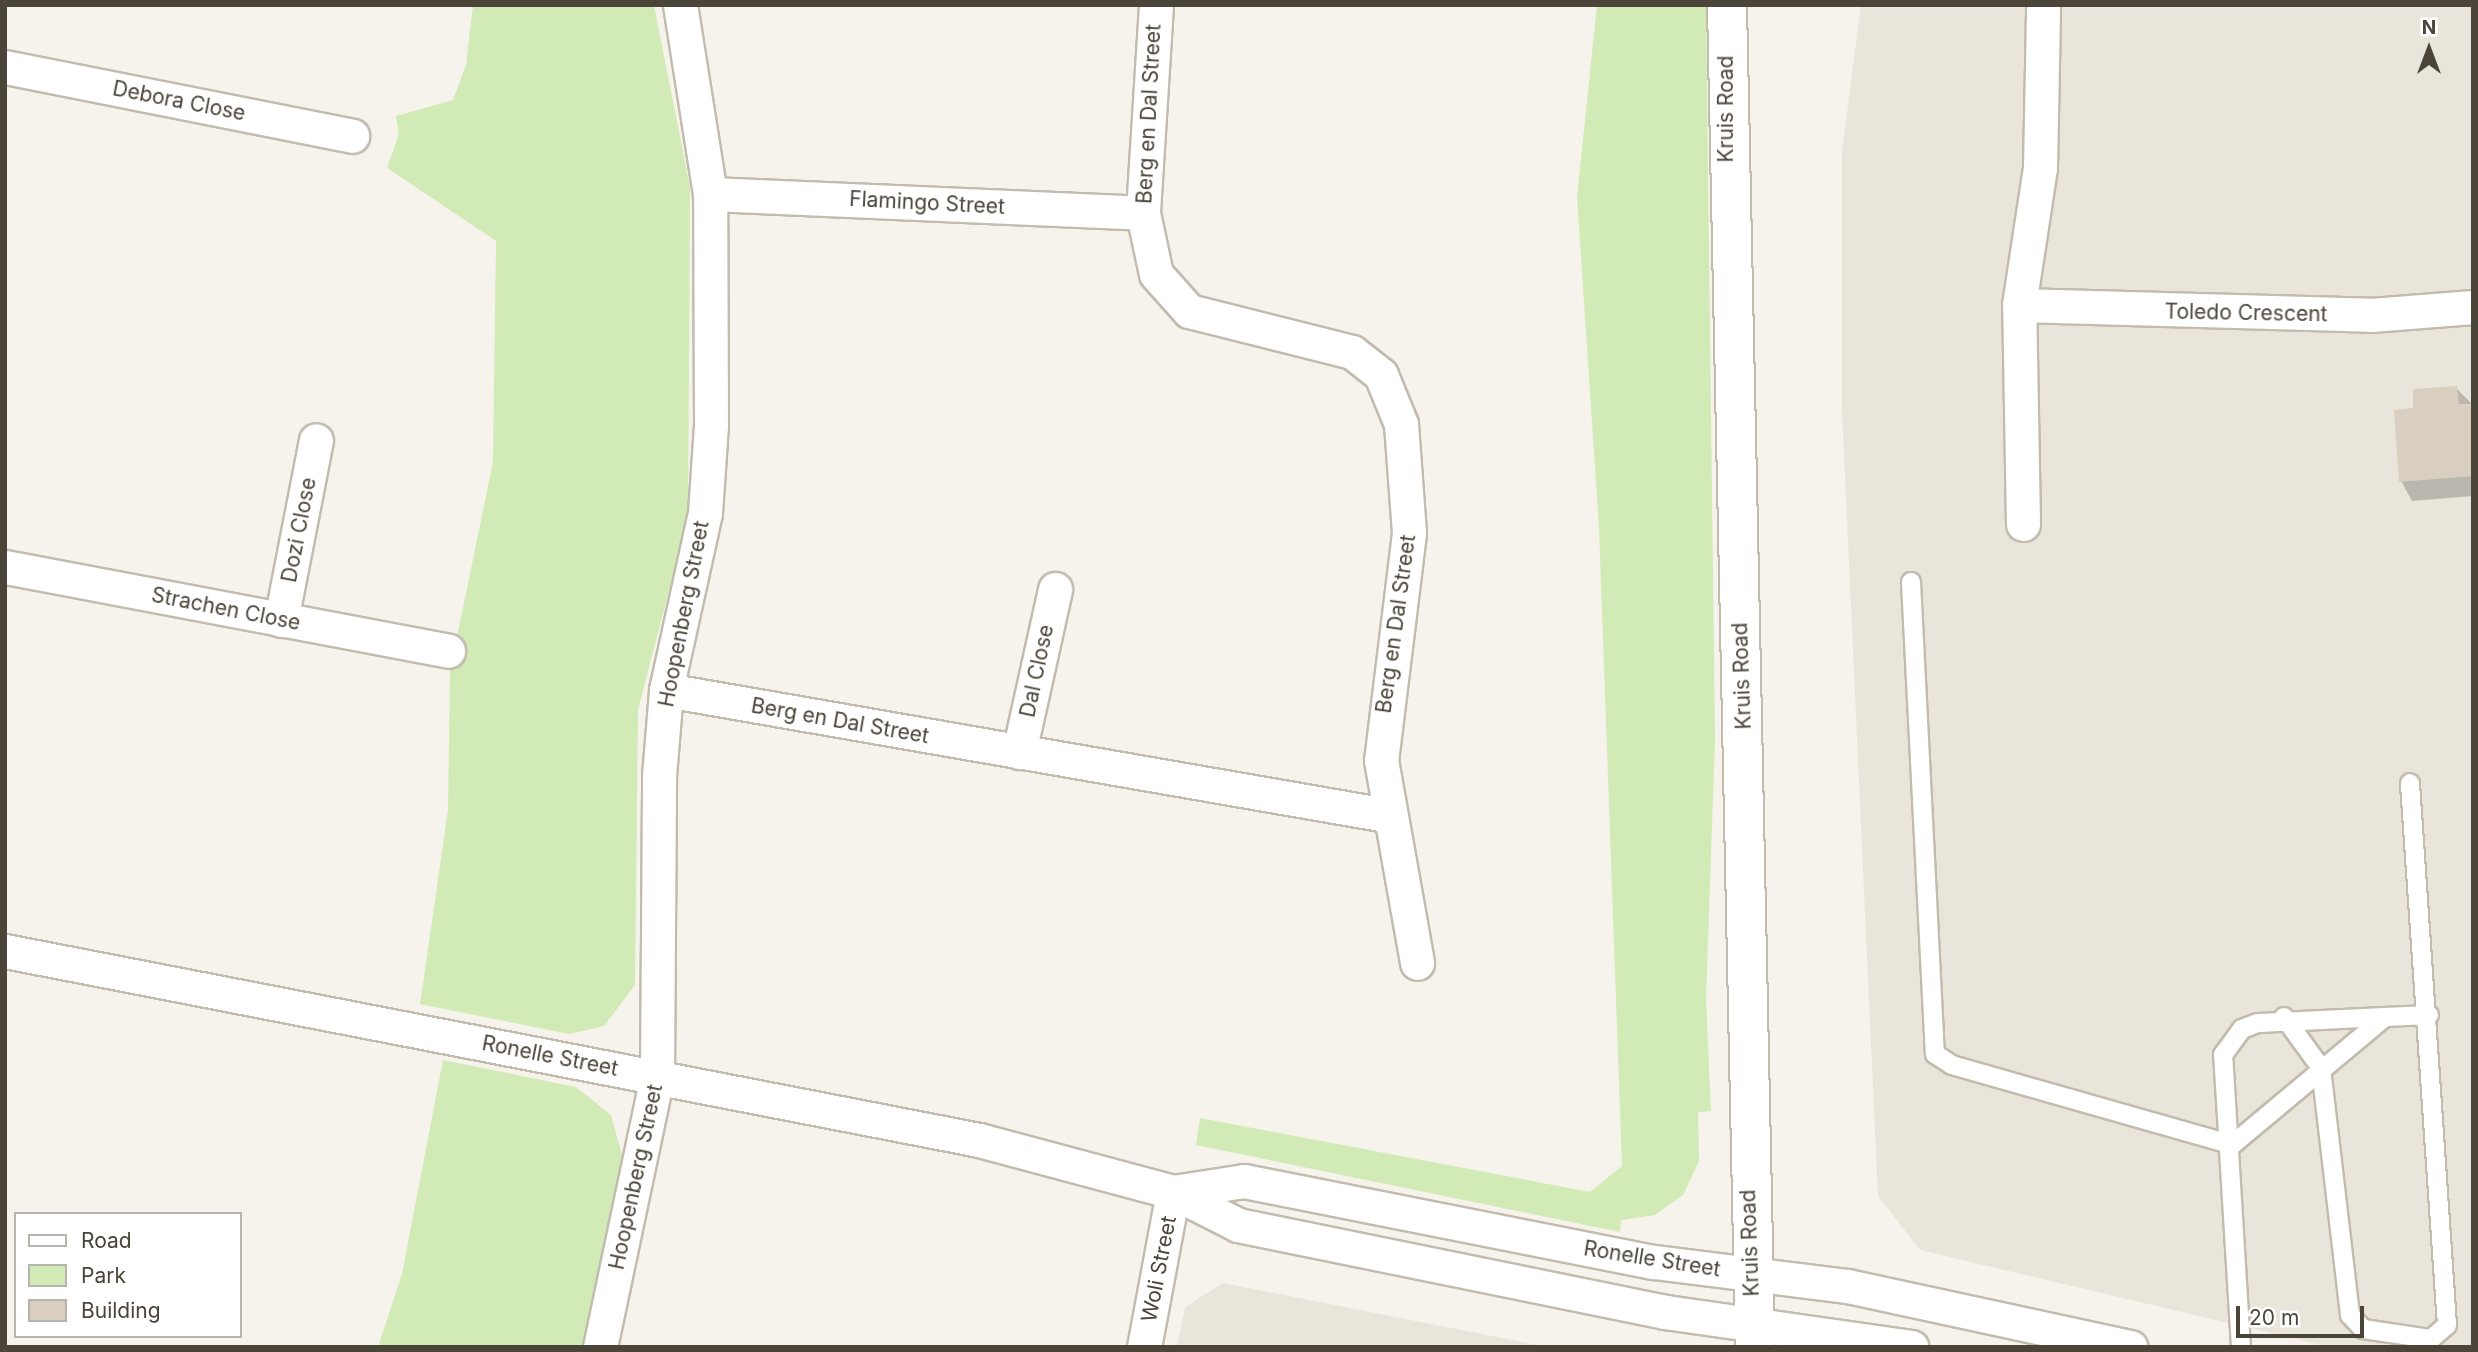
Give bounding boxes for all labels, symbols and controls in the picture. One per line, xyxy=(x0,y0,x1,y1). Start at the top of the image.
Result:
north arrow xyxy=(2394,14,2464,84)
text: N xyxy=(2422,16,2436,39)
street label: Berg en Dal Street xyxy=(1132,23,1166,205)
street label: Kruis Road xyxy=(1713,55,1739,163)
street label: Debora Close xyxy=(110,76,248,126)
street label: Flamingo Street xyxy=(849,186,1005,220)
street label: Toledo Crescent xyxy=(2164,299,2328,327)
street label: Dozi Close xyxy=(276,475,322,585)
street label: Hoopenberg Street xyxy=(654,519,714,709)
street label: Berg en Dal Street xyxy=(1371,533,1421,715)
street label: Strachen Close xyxy=(149,582,303,636)
street label: Dal Close xyxy=(1015,622,1059,720)
street label: Kruis Road xyxy=(1728,622,1756,730)
street label: Berg en Dal Street xyxy=(749,693,931,749)
street label: Ronelle Street xyxy=(480,1030,620,1082)
street label: Hoopenberg Street xyxy=(604,1082,668,1272)
street label: Kruis Road xyxy=(1736,1189,1764,1297)
legend xyxy=(14,1212,242,1338)
street label: Woli Street xyxy=(1136,1214,1182,1324)
text: Road xyxy=(81,1228,132,1253)
street label: Ronelle Street xyxy=(1582,1236,1722,1282)
text: Park xyxy=(81,1263,126,1288)
scale bar xyxy=(2240,1292,2368,1336)
text: Building xyxy=(81,1298,161,1323)
text: 20 m xyxy=(2249,1305,2299,1330)

